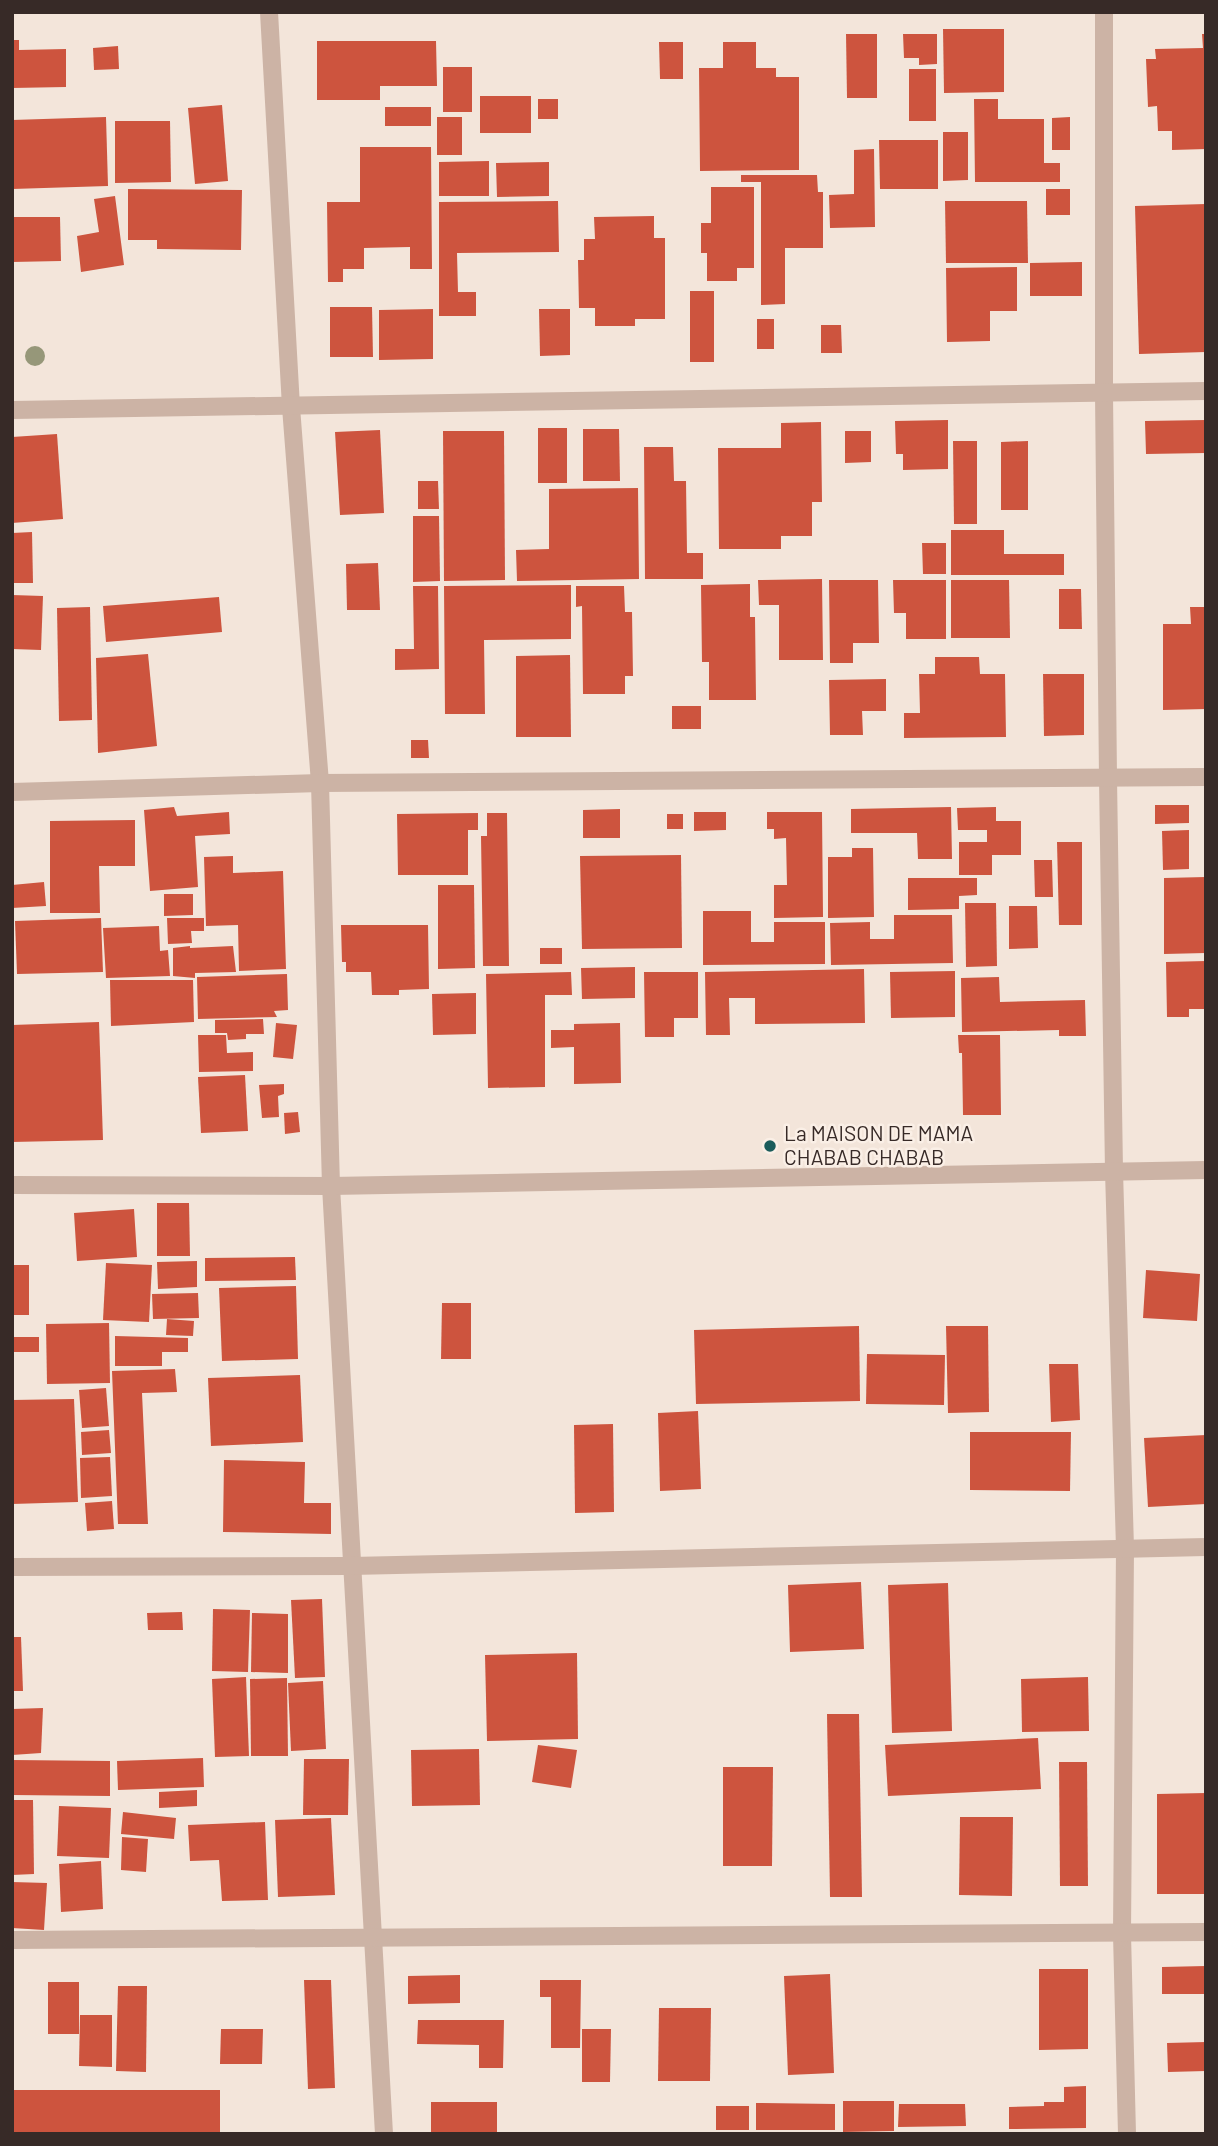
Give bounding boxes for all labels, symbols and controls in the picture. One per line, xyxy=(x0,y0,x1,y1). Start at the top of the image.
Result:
place label: La MAISON DE MAMA CHABAB CHABAB xyxy=(784,1120,973,1169)
marker: La MAISON DE MAMA CHABAB CHABAB xyxy=(762,1138,778,1154)

